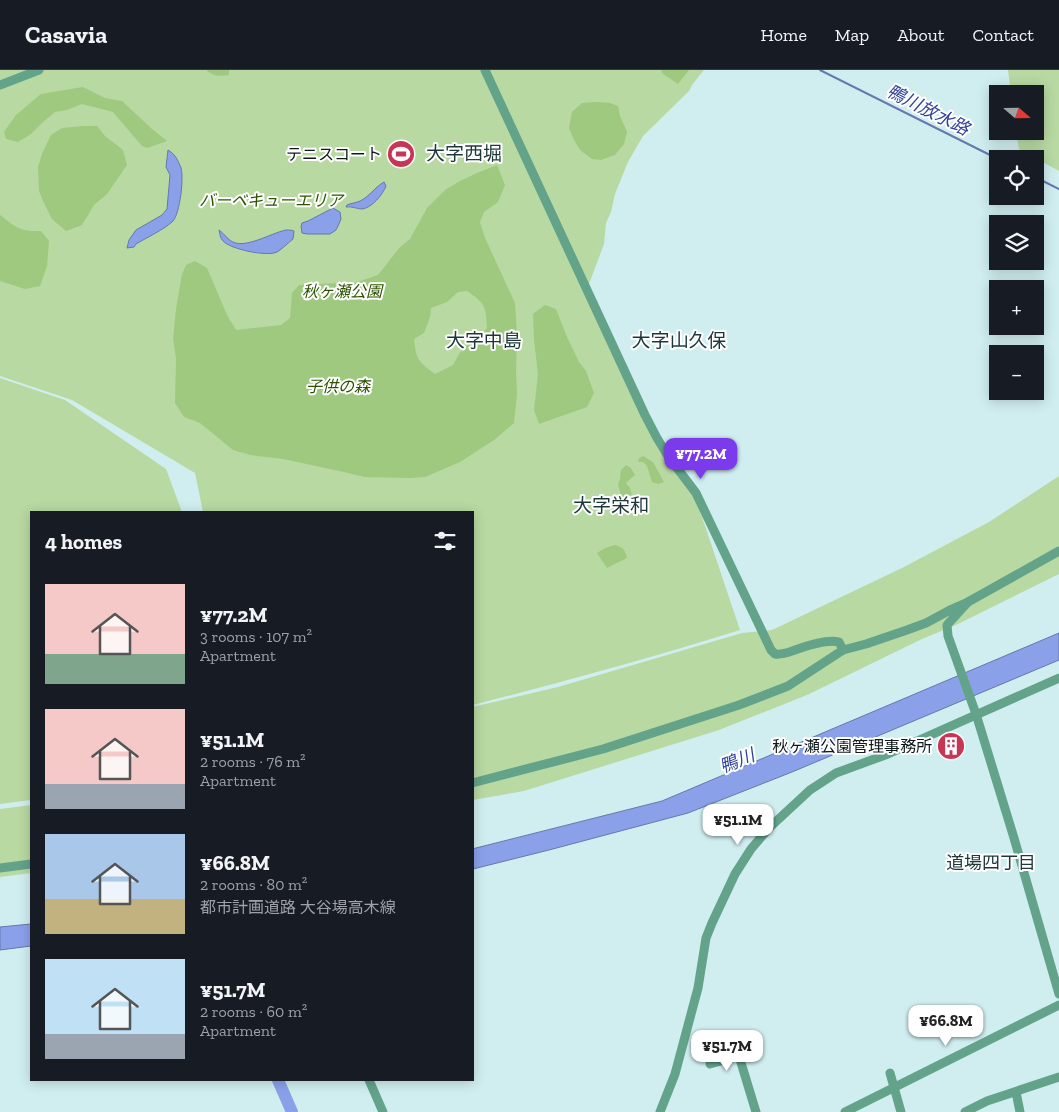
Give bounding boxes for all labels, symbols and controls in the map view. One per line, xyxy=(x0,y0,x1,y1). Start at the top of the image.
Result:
text: Casavia xyxy=(25,20,107,49)
text: Home xyxy=(760,24,807,46)
text: Map xyxy=(835,24,869,46)
text: About xyxy=(897,24,944,46)
text: Contact xyxy=(972,24,1034,46)
water label: 鴨川放水路 xyxy=(883,80,975,141)
north arrow xyxy=(989,85,1044,140)
map controls xyxy=(989,85,1044,400)
sports icon: テニスコート xyxy=(386,139,416,169)
district label: 大字西堀 xyxy=(426,142,502,165)
place label: テニスコート xyxy=(286,145,382,164)
button: locate xyxy=(989,150,1044,205)
park label: バーベキューエリア xyxy=(199,191,345,210)
button: layers xyxy=(989,215,1044,270)
button: + xyxy=(989,280,1044,335)
park label: 秋ヶ瀬公園 xyxy=(302,282,384,301)
district label: 大字中島 xyxy=(446,329,522,352)
district label: 大字山久保 xyxy=(631,329,727,352)
button: − xyxy=(989,345,1044,400)
park label: 子供の森 xyxy=(306,377,372,396)
pin: ¥77.2M xyxy=(660,438,742,480)
text: ¥77.2M xyxy=(675,444,727,463)
district label: 大字栄和 xyxy=(573,494,649,517)
icon: filters xyxy=(431,527,459,555)
text: 4 homes xyxy=(45,529,122,554)
text: ¥77.2M xyxy=(200,602,267,627)
icon: home xyxy=(85,604,145,664)
text: 3 rooms · 107 m² xyxy=(200,627,312,646)
text: Apartment xyxy=(200,646,276,665)
text: ¥51.1M xyxy=(200,727,264,752)
icon: home xyxy=(85,729,145,789)
building icon: 秋ヶ瀬公園管理事務所 xyxy=(936,731,966,761)
place label: 秋ヶ瀬公園管理事務所 xyxy=(772,737,932,756)
water label: 鴨川 xyxy=(716,743,760,778)
text: 2 rooms · 76 m² xyxy=(200,752,306,771)
text: Apartment xyxy=(200,771,276,790)
pin: ¥51.1M xyxy=(697,804,779,846)
text: ¥51.1M xyxy=(714,810,762,829)
text: ¥66.8M xyxy=(200,850,270,875)
district label: 道場四丁目 xyxy=(946,852,1036,874)
icon: home xyxy=(85,854,145,914)
text: 2 rooms · 80 m² xyxy=(200,875,307,894)
text: 都市計画道路 大谷場高木線 xyxy=(200,898,396,917)
text: ¥51.7M xyxy=(200,977,265,1002)
icon: home xyxy=(85,979,145,1039)
text: 2 rooms · 60 m² xyxy=(200,1002,307,1021)
pin: ¥66.8M xyxy=(905,1004,987,1047)
text: ¥66.8M xyxy=(919,1011,973,1030)
text: Apartment xyxy=(200,1021,276,1040)
pin: ¥51.7M xyxy=(686,1030,768,1072)
text: ¥51.7M xyxy=(702,1036,752,1055)

